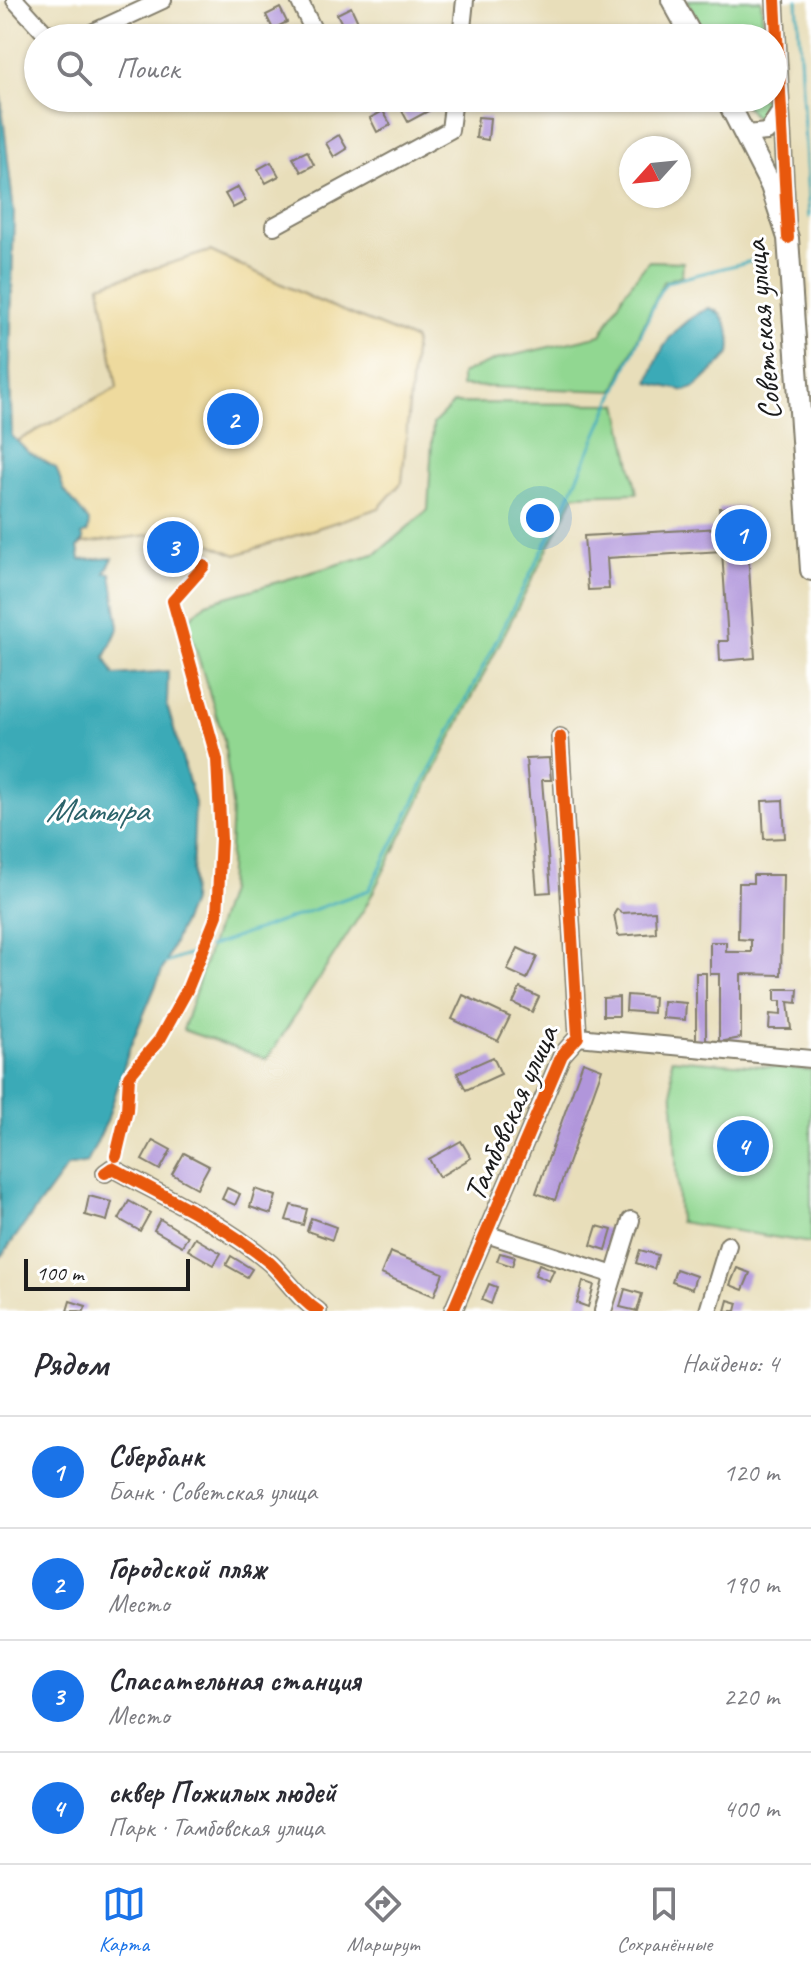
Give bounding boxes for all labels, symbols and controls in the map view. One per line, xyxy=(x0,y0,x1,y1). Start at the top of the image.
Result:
search box xyxy=(24,24,787,112)
icon: search xyxy=(52,46,96,90)
text: Поиск xyxy=(116,49,179,87)
north arrow xyxy=(619,136,691,208)
street label: Советская улица xyxy=(734,236,791,422)
pin: 2 xyxy=(207,389,259,449)
your location xyxy=(520,498,560,538)
pin: 1 xyxy=(715,505,767,565)
pin: 3 xyxy=(147,517,199,577)
water label: Матыра xyxy=(46,788,151,831)
street label: Тамбовская улица xyxy=(454,1017,568,1207)
pin: 4 xyxy=(717,1116,769,1176)
scale bar xyxy=(24,1255,190,1291)
text: 100 m xyxy=(36,1259,83,1287)
text: Рядом xyxy=(32,1342,108,1385)
text: Найдено: 4 xyxy=(682,1347,779,1380)
text: Сбербанк xyxy=(108,1437,204,1475)
text: 1 xyxy=(52,1456,64,1489)
text: 120 m xyxy=(723,1456,779,1489)
text: Банк · Советская улица xyxy=(108,1475,317,1508)
text: Городской пляж xyxy=(108,1549,265,1587)
text: 2 xyxy=(52,1568,64,1601)
text: 190 m xyxy=(723,1568,779,1601)
text: Место xyxy=(108,1587,170,1620)
text: Спасательная станция xyxy=(108,1661,360,1699)
text: 3 xyxy=(52,1680,64,1713)
text: 220 m xyxy=(723,1680,779,1713)
text: Место xyxy=(108,1699,170,1732)
text: сквер Пожилых людей xyxy=(108,1773,336,1811)
text: 4 xyxy=(52,1792,64,1825)
text: 400 m xyxy=(723,1792,779,1825)
text: Парк · Тамбовская улица xyxy=(108,1811,324,1844)
tab: Карта xyxy=(99,1882,149,1958)
tab: Маршрут xyxy=(347,1882,419,1958)
tab: Сохранённые xyxy=(617,1882,712,1958)

